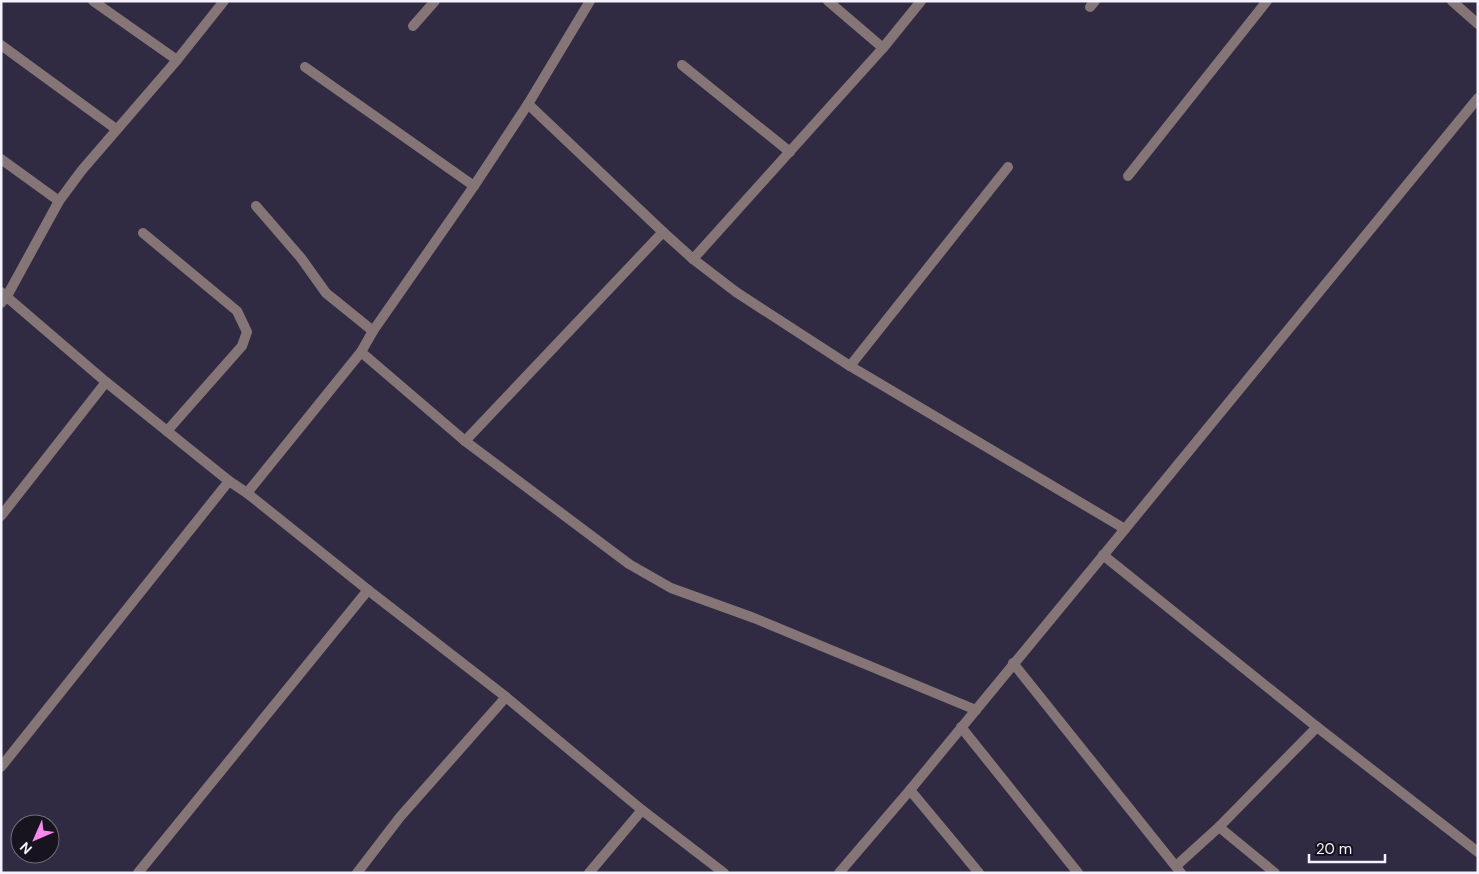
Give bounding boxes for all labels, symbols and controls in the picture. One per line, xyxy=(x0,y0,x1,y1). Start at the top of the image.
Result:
north arrow xyxy=(10,814,60,864)
scale bar xyxy=(1309,832,1385,864)
text: N xyxy=(16,838,36,858)
text: 20 m xyxy=(1316,839,1352,859)

